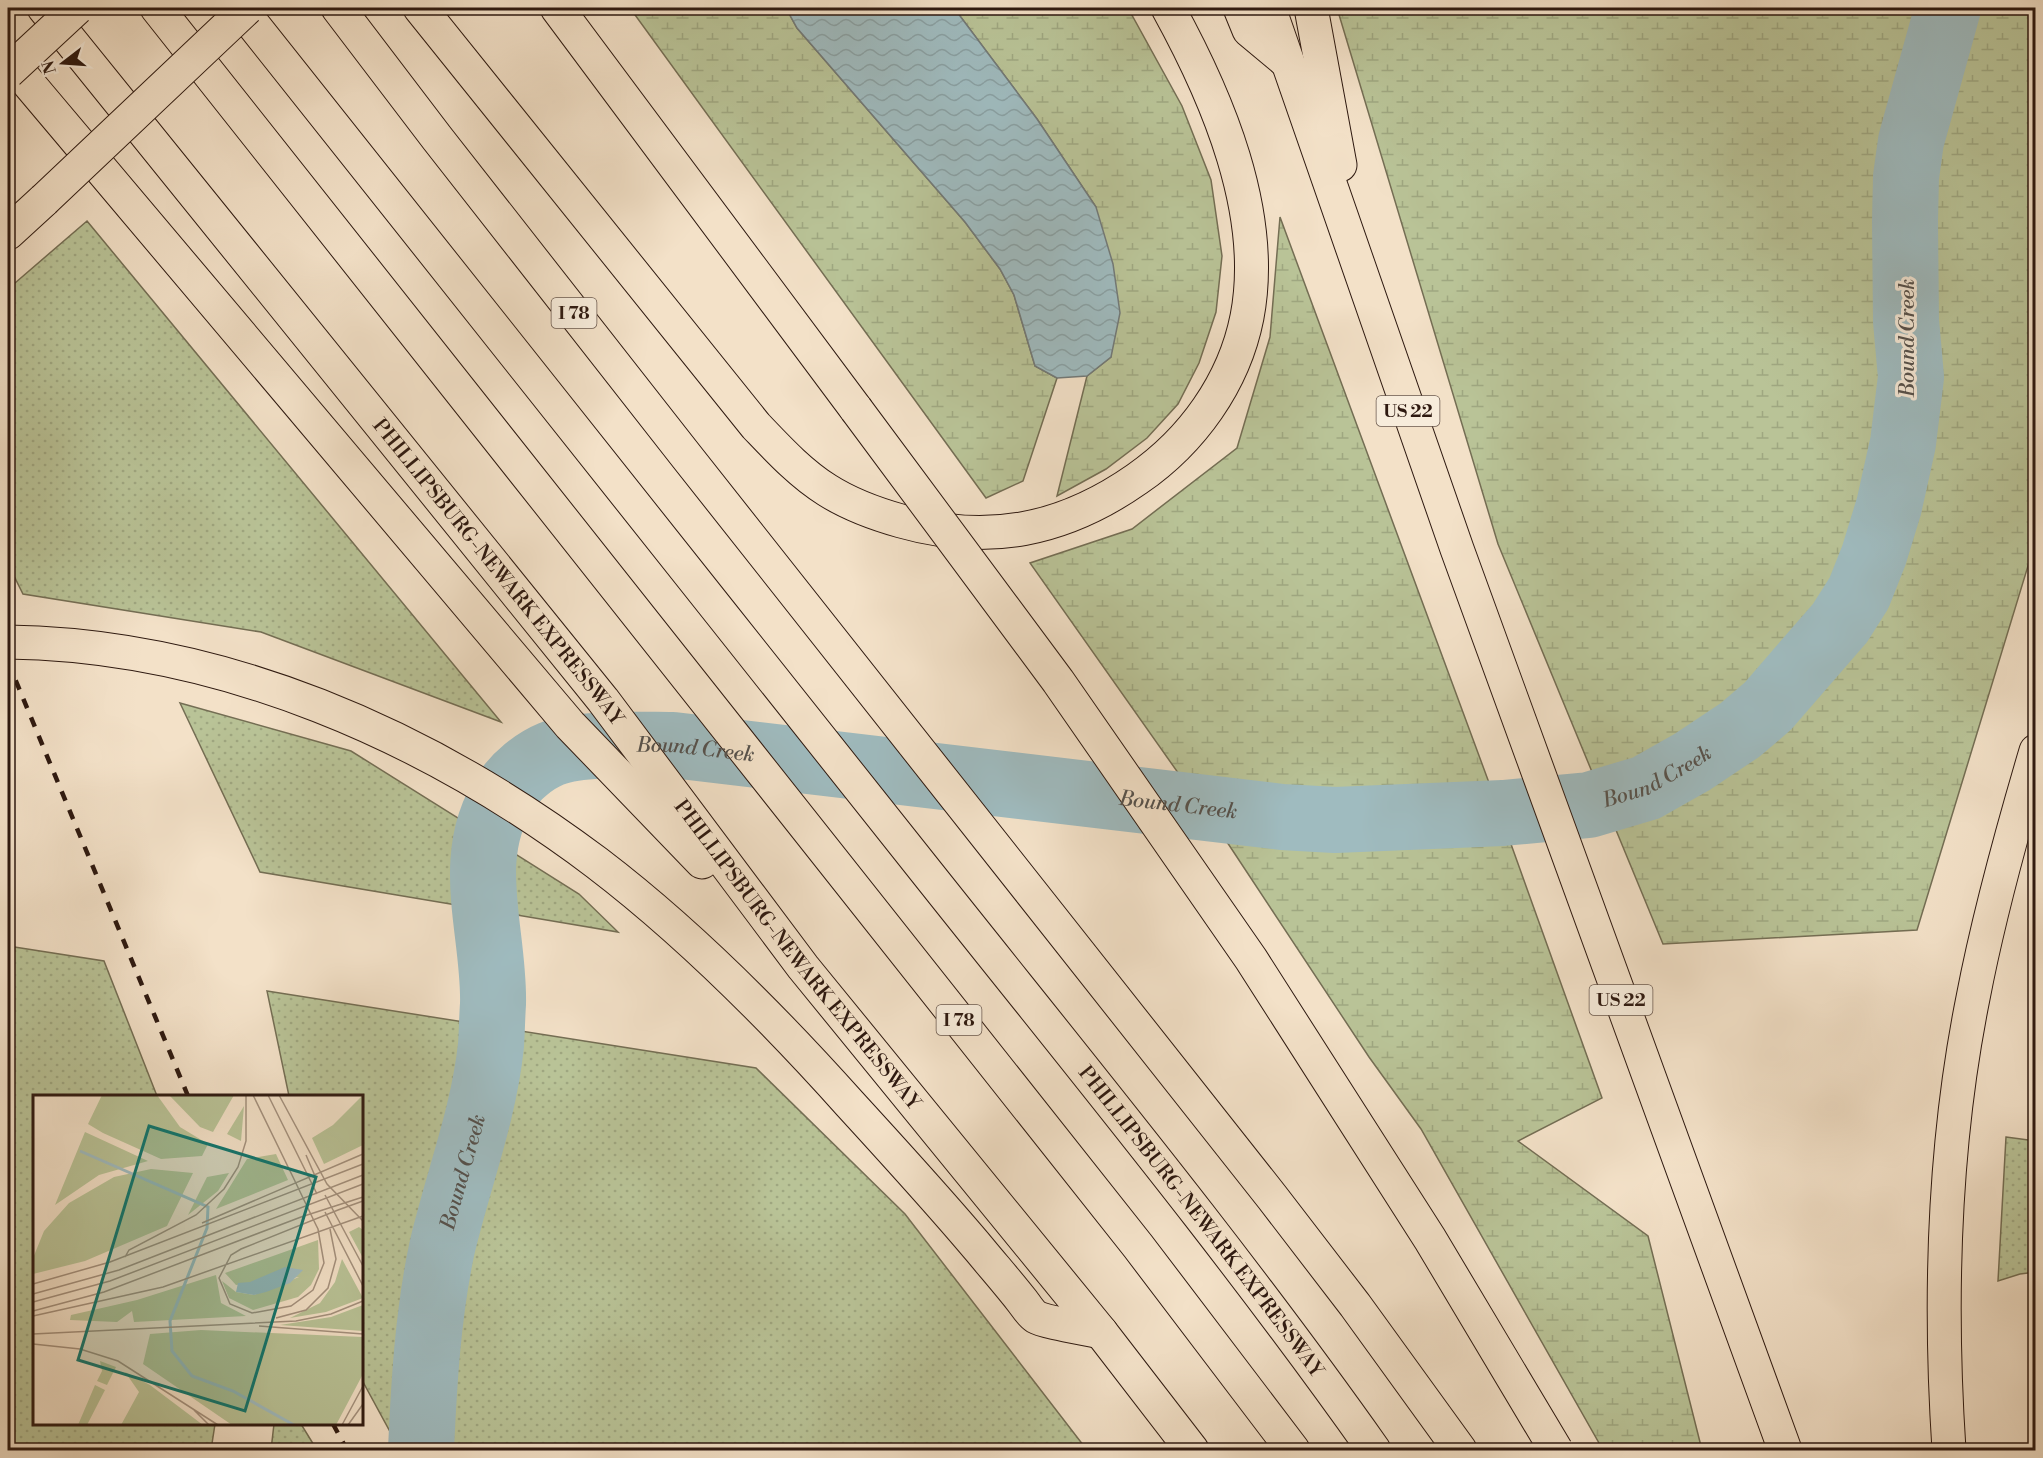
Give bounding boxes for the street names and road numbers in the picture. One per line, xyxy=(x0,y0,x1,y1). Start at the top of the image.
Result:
road number: I 78 xyxy=(552,298,596,328)
road number: US 22 xyxy=(1376,396,1440,426)
street label: PHILLIPSBURG-NEWARK EXPRESSWAY xyxy=(367,414,629,731)
street label: PHILLIPSBURG-NEWARK EXPRESSWAY xyxy=(668,795,926,1116)
road number: US 22 xyxy=(1590,985,1652,1015)
road number: I 78 xyxy=(936,1005,982,1035)
street label: PHILLIPSBURG-NEWARK EXPRESSWAY xyxy=(1072,1061,1329,1383)

